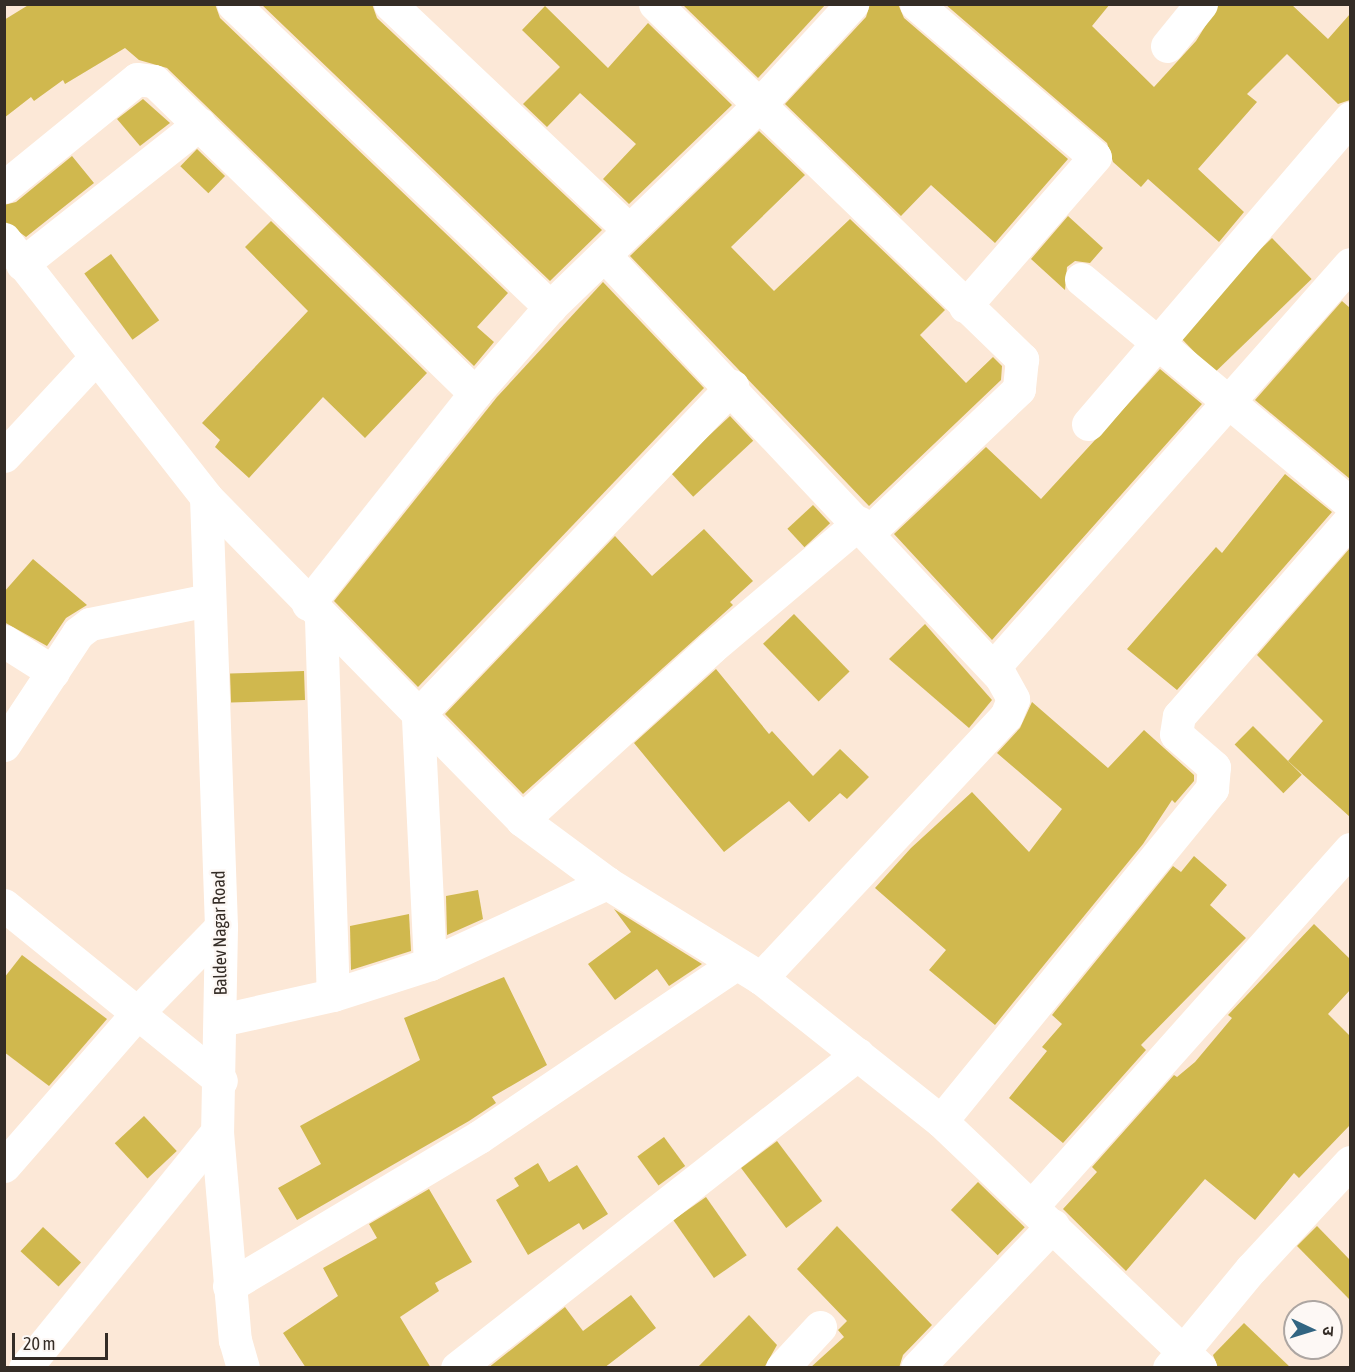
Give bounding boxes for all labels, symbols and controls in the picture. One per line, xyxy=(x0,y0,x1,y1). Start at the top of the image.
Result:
street label: Baldev Nagar Road xyxy=(208,870,232,996)
north arrow xyxy=(1283,1300,1343,1360)
scale bar xyxy=(15,1321,111,1359)
text: उ xyxy=(1320,1326,1338,1336)
text: 20 m xyxy=(23,1333,55,1354)

